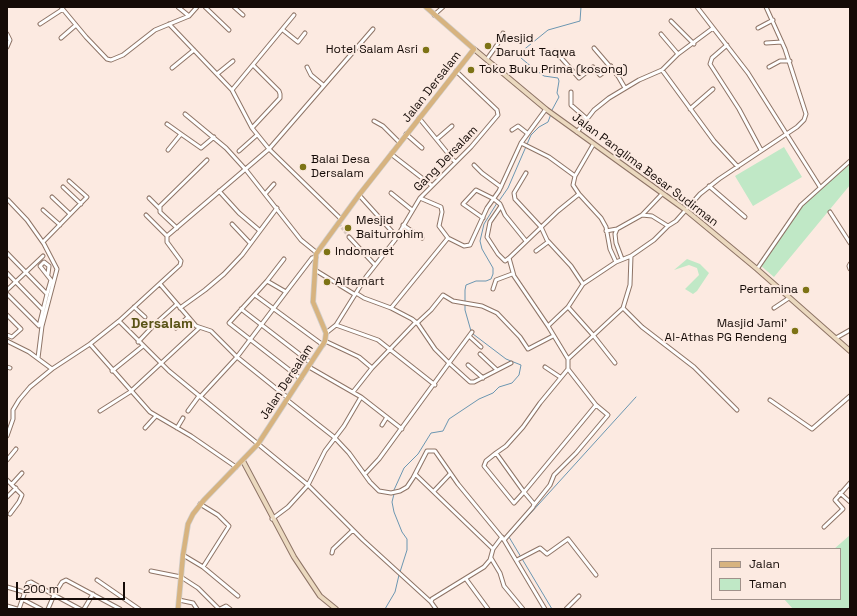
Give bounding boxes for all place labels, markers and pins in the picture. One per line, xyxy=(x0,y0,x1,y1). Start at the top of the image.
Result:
place label: Mesjid Daruut Taqwa xyxy=(496,32,576,60)
marker: Mesjid Daruut Taqwa xyxy=(483,41,493,51)
place label: Hotel Salam Asri xyxy=(326,43,418,57)
marker: Hotel Salam Asri xyxy=(421,45,431,55)
place label: Toko Buku Prima (kosong) xyxy=(479,63,627,77)
marker: Toko Buku Prima (kosong) xyxy=(466,65,476,75)
place label: Balai Desa Dersalam xyxy=(311,153,370,181)
marker: Balai Desa Dersalam xyxy=(298,162,308,172)
place label: Mesjid Baiturrohim xyxy=(356,214,423,242)
marker: Mesjid Baiturrohim xyxy=(343,223,353,233)
place label: Indomaret xyxy=(335,245,394,259)
marker: Indomaret xyxy=(322,247,332,257)
place label: Alfamart xyxy=(335,275,385,289)
marker: Alfamart xyxy=(322,277,332,287)
place label: Pertamina xyxy=(739,283,798,297)
marker: Pertamina xyxy=(801,285,811,295)
place label: Masjid Jami' Al-Athas PG Rendeng xyxy=(665,317,787,345)
marker: Masjid Jami' Al-Athas PG Rendeng xyxy=(790,326,800,336)

